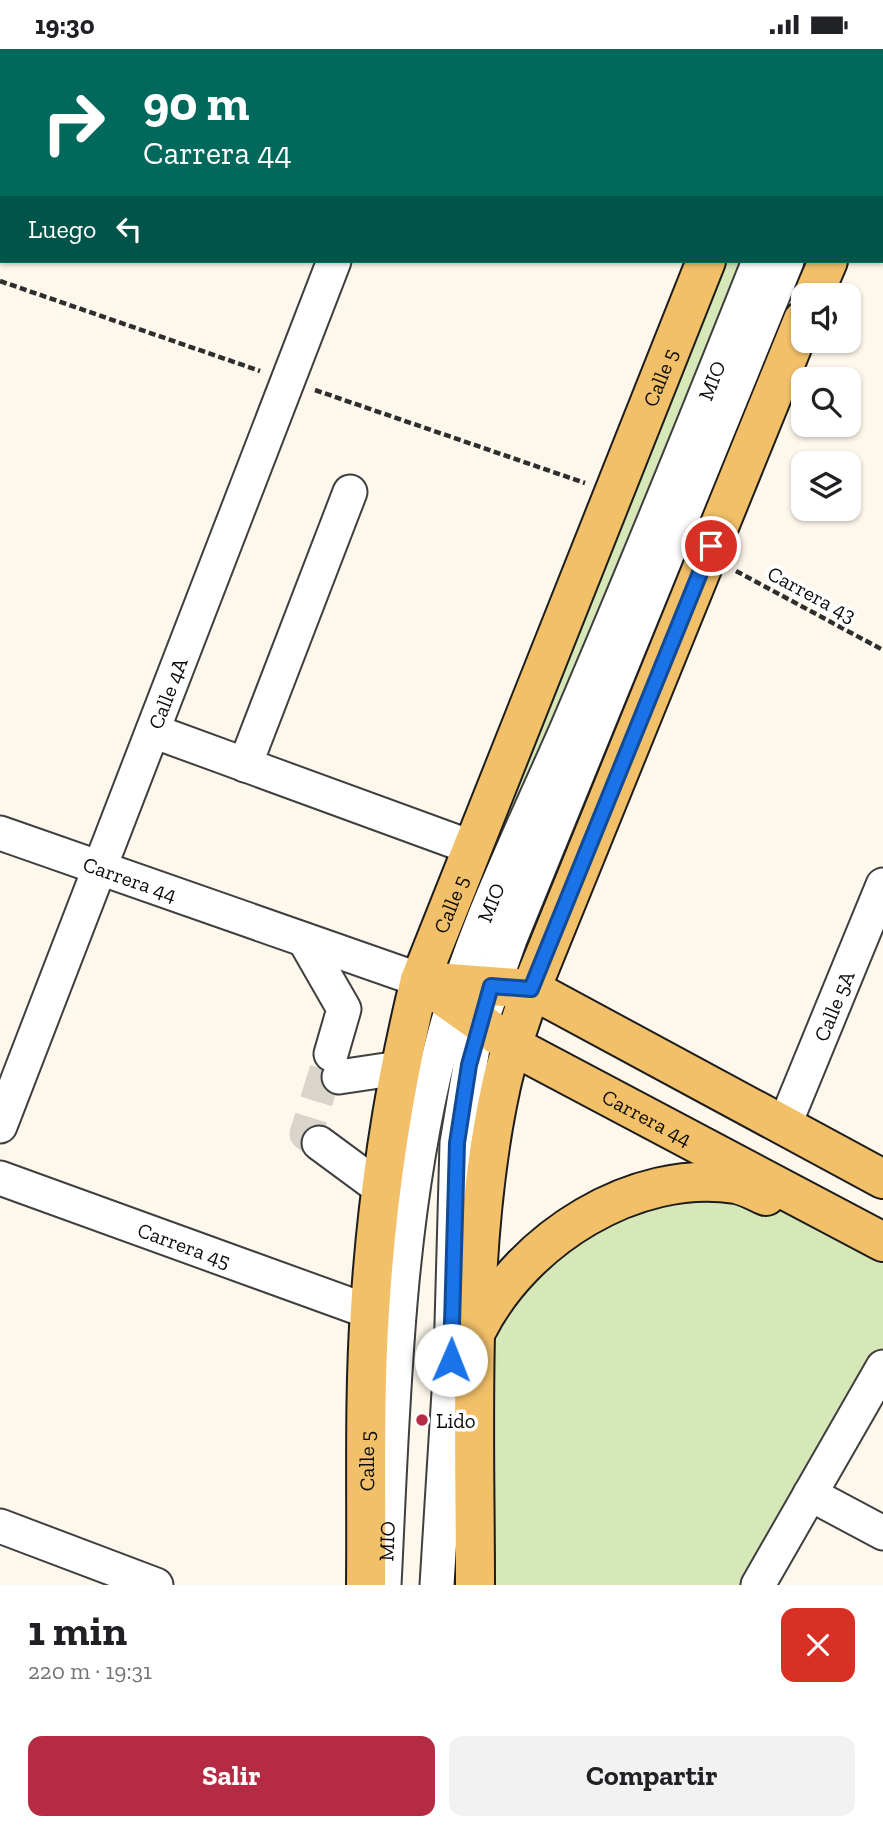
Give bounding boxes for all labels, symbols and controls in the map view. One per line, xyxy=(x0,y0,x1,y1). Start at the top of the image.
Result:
text: 19:30 xyxy=(35,9,95,41)
text: 90 m xyxy=(143,74,250,133)
icon: right xyxy=(28,77,119,168)
text: Carrera 44 xyxy=(143,134,292,172)
icon: left xyxy=(110,210,148,248)
text: Luego xyxy=(28,213,96,245)
map controls xyxy=(791,283,861,521)
button: sound xyxy=(791,283,861,353)
street label: Calle 5 xyxy=(637,345,683,410)
street label: MIO xyxy=(692,357,730,404)
button: search xyxy=(791,367,861,437)
button: layers xyxy=(791,451,861,521)
pin xyxy=(681,516,741,576)
icon: arrive xyxy=(692,527,730,565)
street label: Carrera 43 xyxy=(764,560,860,628)
street label: Calle 4A xyxy=(142,654,192,732)
street label: Carrera 44 xyxy=(80,851,180,907)
street label: Calle 5 xyxy=(427,871,473,937)
street label: MIO xyxy=(471,879,510,926)
street label: Calle 5A xyxy=(808,966,859,1045)
street label: Carrera 44 xyxy=(598,1083,696,1151)
street label: Carrera 45 xyxy=(134,1216,234,1273)
position arrow xyxy=(414,1323,488,1397)
place label: Lido xyxy=(436,1408,476,1433)
marker: Lido xyxy=(414,1412,430,1428)
street label: Calle 5 xyxy=(354,1431,379,1491)
street label: MIO xyxy=(373,1521,400,1562)
text: 1 min xyxy=(28,1605,127,1656)
button: close xyxy=(781,1608,855,1682)
text: 220 m · 19:31 xyxy=(28,1657,152,1685)
button: Salir xyxy=(28,1736,435,1816)
button: Compartir xyxy=(449,1736,855,1816)

